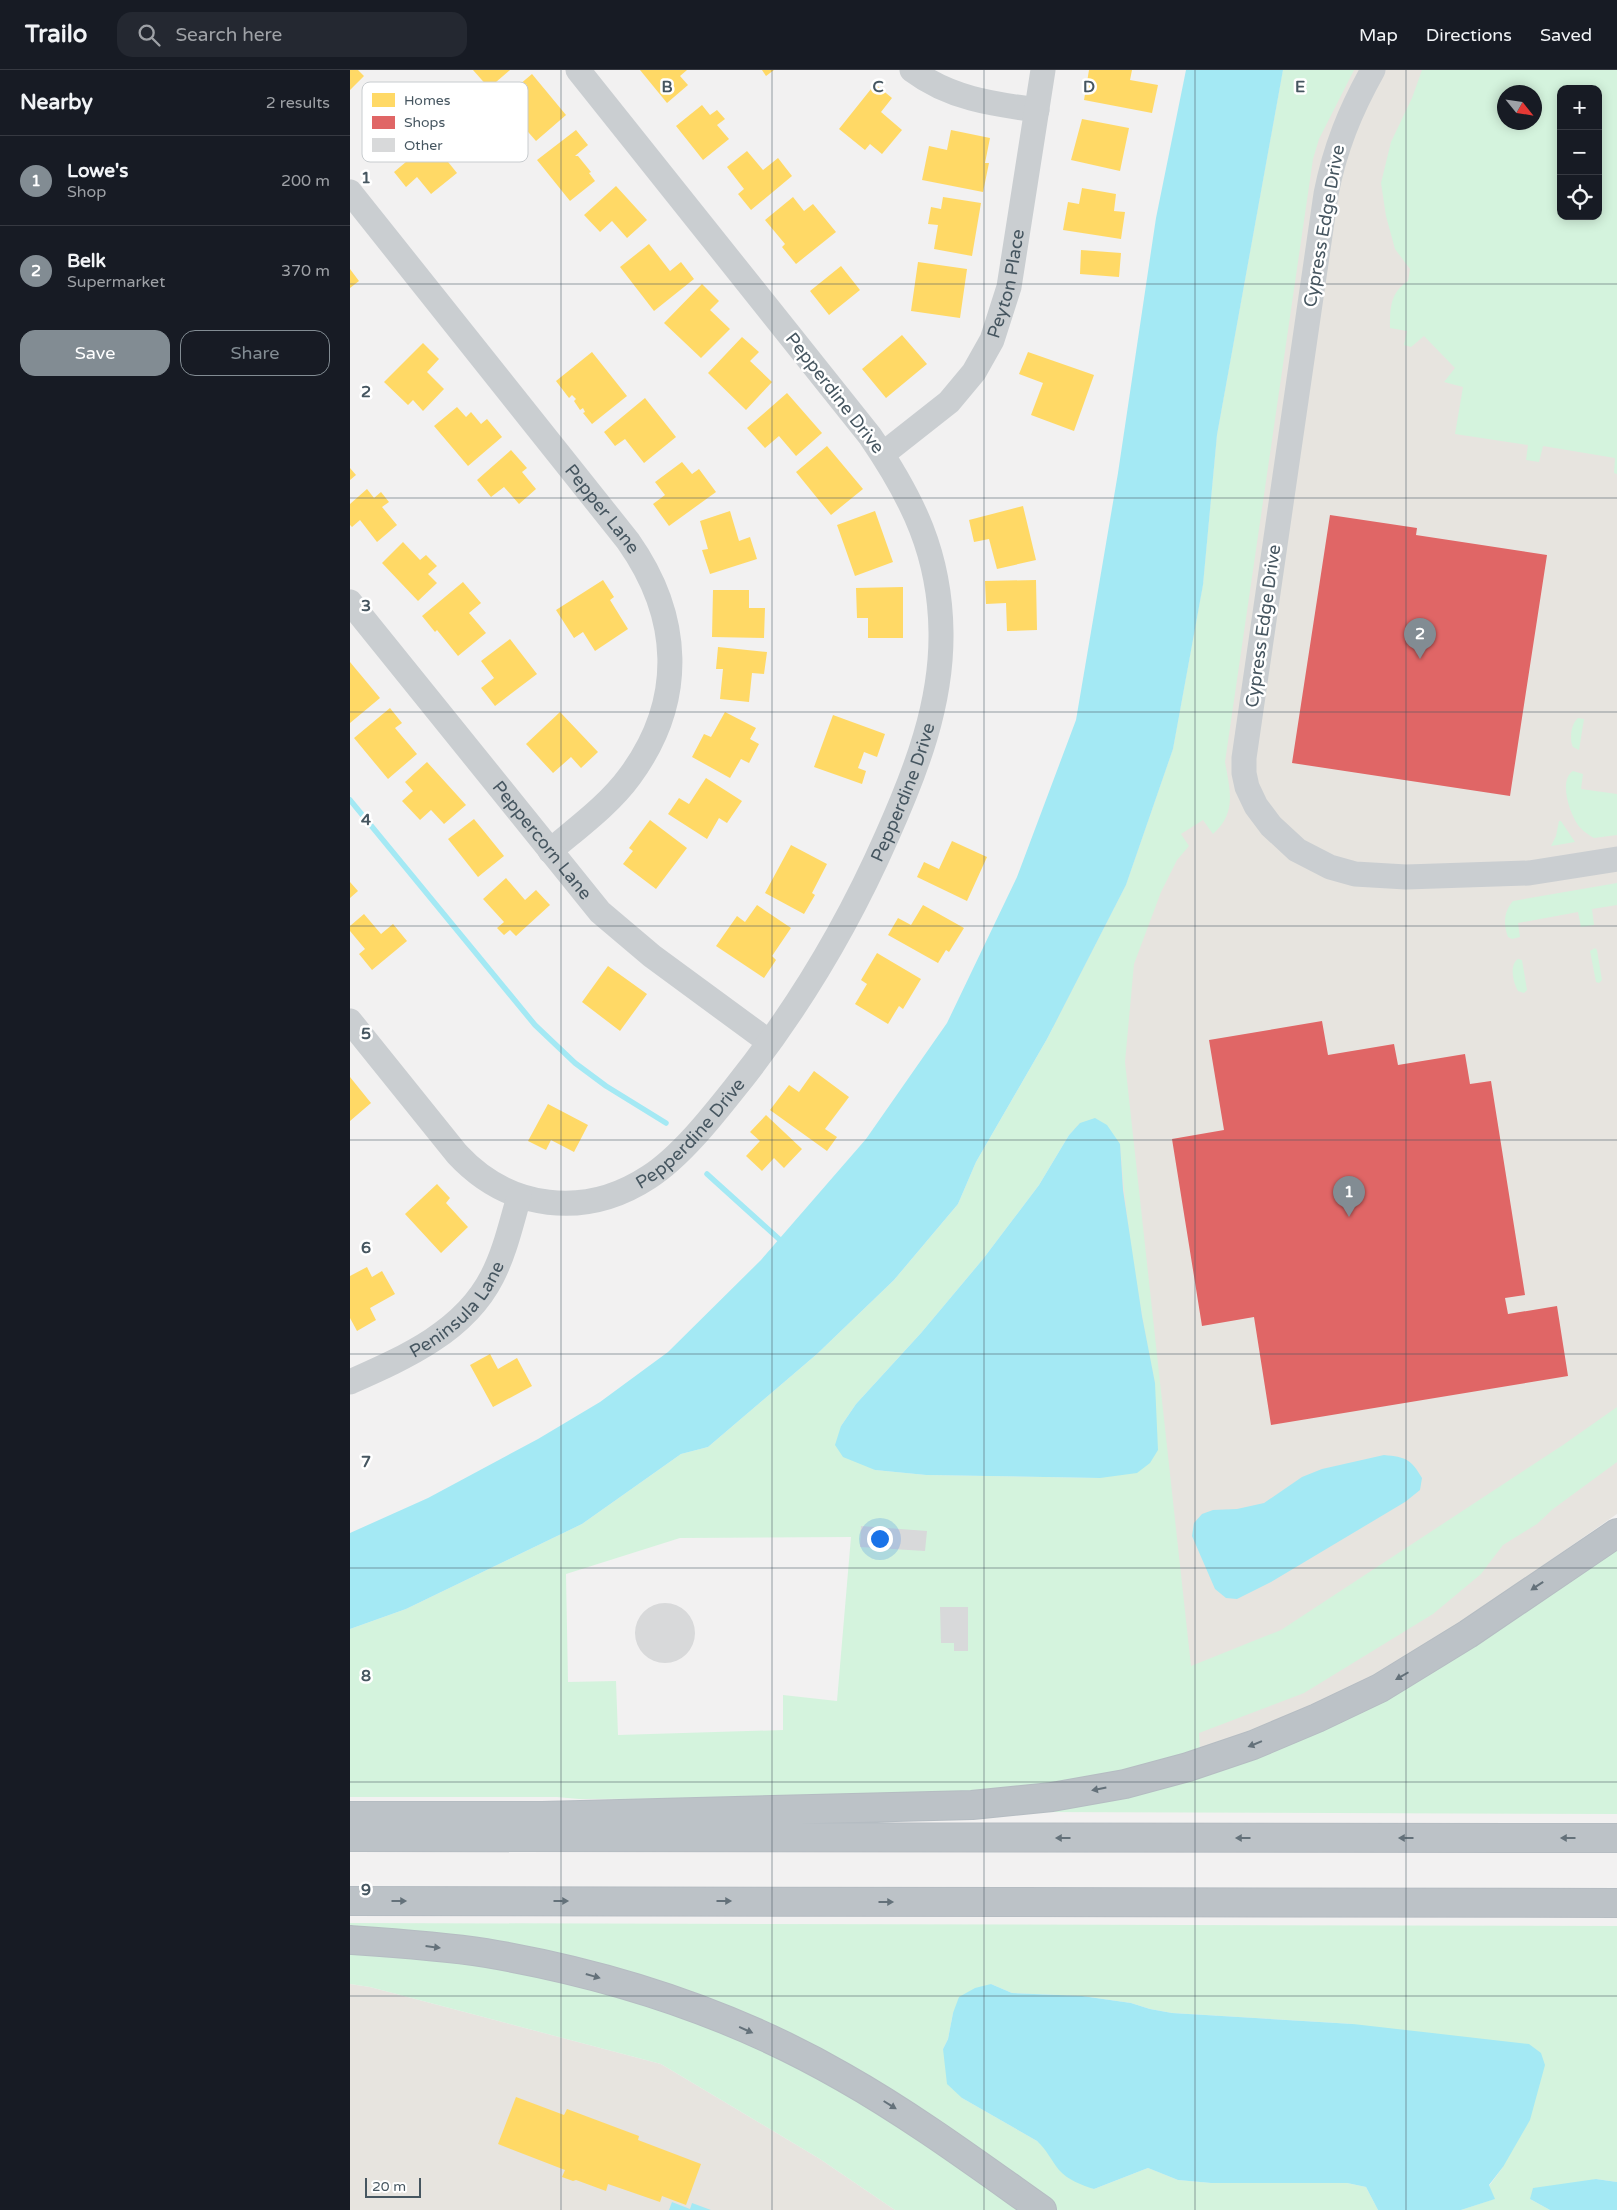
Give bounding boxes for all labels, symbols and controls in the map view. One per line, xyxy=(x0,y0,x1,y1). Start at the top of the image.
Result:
search box xyxy=(117,12,467,57)
text: Trailo xyxy=(25,20,87,49)
icon: search xyxy=(135,21,163,49)
text: Search here xyxy=(175,24,282,46)
text: Map xyxy=(1359,24,1398,46)
text: Directions xyxy=(1426,24,1512,46)
text: Saved xyxy=(1540,24,1592,46)
text: B xyxy=(661,77,673,97)
text: C xyxy=(872,77,884,97)
text: D xyxy=(1083,77,1095,97)
text: E xyxy=(1295,77,1305,97)
legend xyxy=(362,82,528,162)
north arrow xyxy=(1497,85,1542,130)
map controls xyxy=(1557,85,1602,220)
button: + xyxy=(1557,85,1602,130)
text: Nearby xyxy=(20,90,93,115)
text: Homes xyxy=(404,92,451,109)
text: 2 results xyxy=(266,93,330,113)
text: Shops xyxy=(404,114,445,131)
button: − xyxy=(1557,130,1602,175)
text: Other xyxy=(404,137,443,154)
street label: Cypress Edge Drive xyxy=(1299,143,1349,309)
text: Lowe's xyxy=(67,160,128,182)
text: 1 xyxy=(361,168,371,188)
text: 1 xyxy=(31,171,41,191)
text: 200 m xyxy=(281,171,330,191)
button: locate xyxy=(1557,175,1602,220)
text: Shop xyxy=(67,182,106,202)
street label: Peyton Place xyxy=(982,228,1029,341)
text: Belk xyxy=(67,250,106,272)
text: 2 xyxy=(31,261,41,281)
text: 370 m xyxy=(281,261,330,281)
text: Supermarket xyxy=(67,272,165,292)
street label: Pepperdine Drive xyxy=(781,328,889,458)
button: Save xyxy=(20,330,170,376)
button: Share xyxy=(180,330,330,376)
text: 2 xyxy=(361,382,371,402)
street label: Pepper Lane xyxy=(560,460,644,558)
street label: Cypress Edge Drive xyxy=(1241,543,1285,709)
text: 3 xyxy=(361,596,371,616)
pin: 2 xyxy=(1404,618,1436,659)
street label: Pepperdine Drive xyxy=(866,720,940,865)
street label: Peppercorn Lane xyxy=(488,776,597,904)
text: 4 xyxy=(361,810,371,830)
text: 5 xyxy=(361,1024,371,1044)
street label: Pepperdine Drive xyxy=(631,1074,749,1194)
pin: 1 xyxy=(1333,1176,1365,1217)
text: 6 xyxy=(361,1238,371,1258)
street label: Peninsula Lane xyxy=(405,1258,509,1363)
text: 7 xyxy=(361,1452,371,1472)
your location xyxy=(867,1526,893,1552)
one-way arrow xyxy=(1531,1582,1544,1591)
text: 8 xyxy=(361,1666,371,1686)
one-way arrow xyxy=(1395,1671,1408,1680)
one-way arrow xyxy=(1247,1741,1262,1749)
one-way arrow xyxy=(1091,1785,1106,1793)
one-way arrow xyxy=(1055,1834,1071,1842)
one-way arrow xyxy=(1235,1834,1251,1842)
one-way arrow xyxy=(1398,1834,1414,1842)
one-way arrow xyxy=(1560,1834,1576,1842)
text: 9 xyxy=(361,1880,371,1900)
one-way arrow xyxy=(391,1897,407,1905)
one-way arrow xyxy=(553,1897,569,1905)
one-way arrow xyxy=(716,1897,732,1905)
one-way arrow xyxy=(878,1898,894,1906)
one-way arrow xyxy=(426,1943,442,1951)
one-way arrow xyxy=(586,1973,601,1981)
one-way arrow xyxy=(739,2026,753,2034)
one-way arrow xyxy=(883,2101,897,2110)
scale bar xyxy=(365,2175,421,2198)
text: 20 m xyxy=(372,2178,406,2195)

